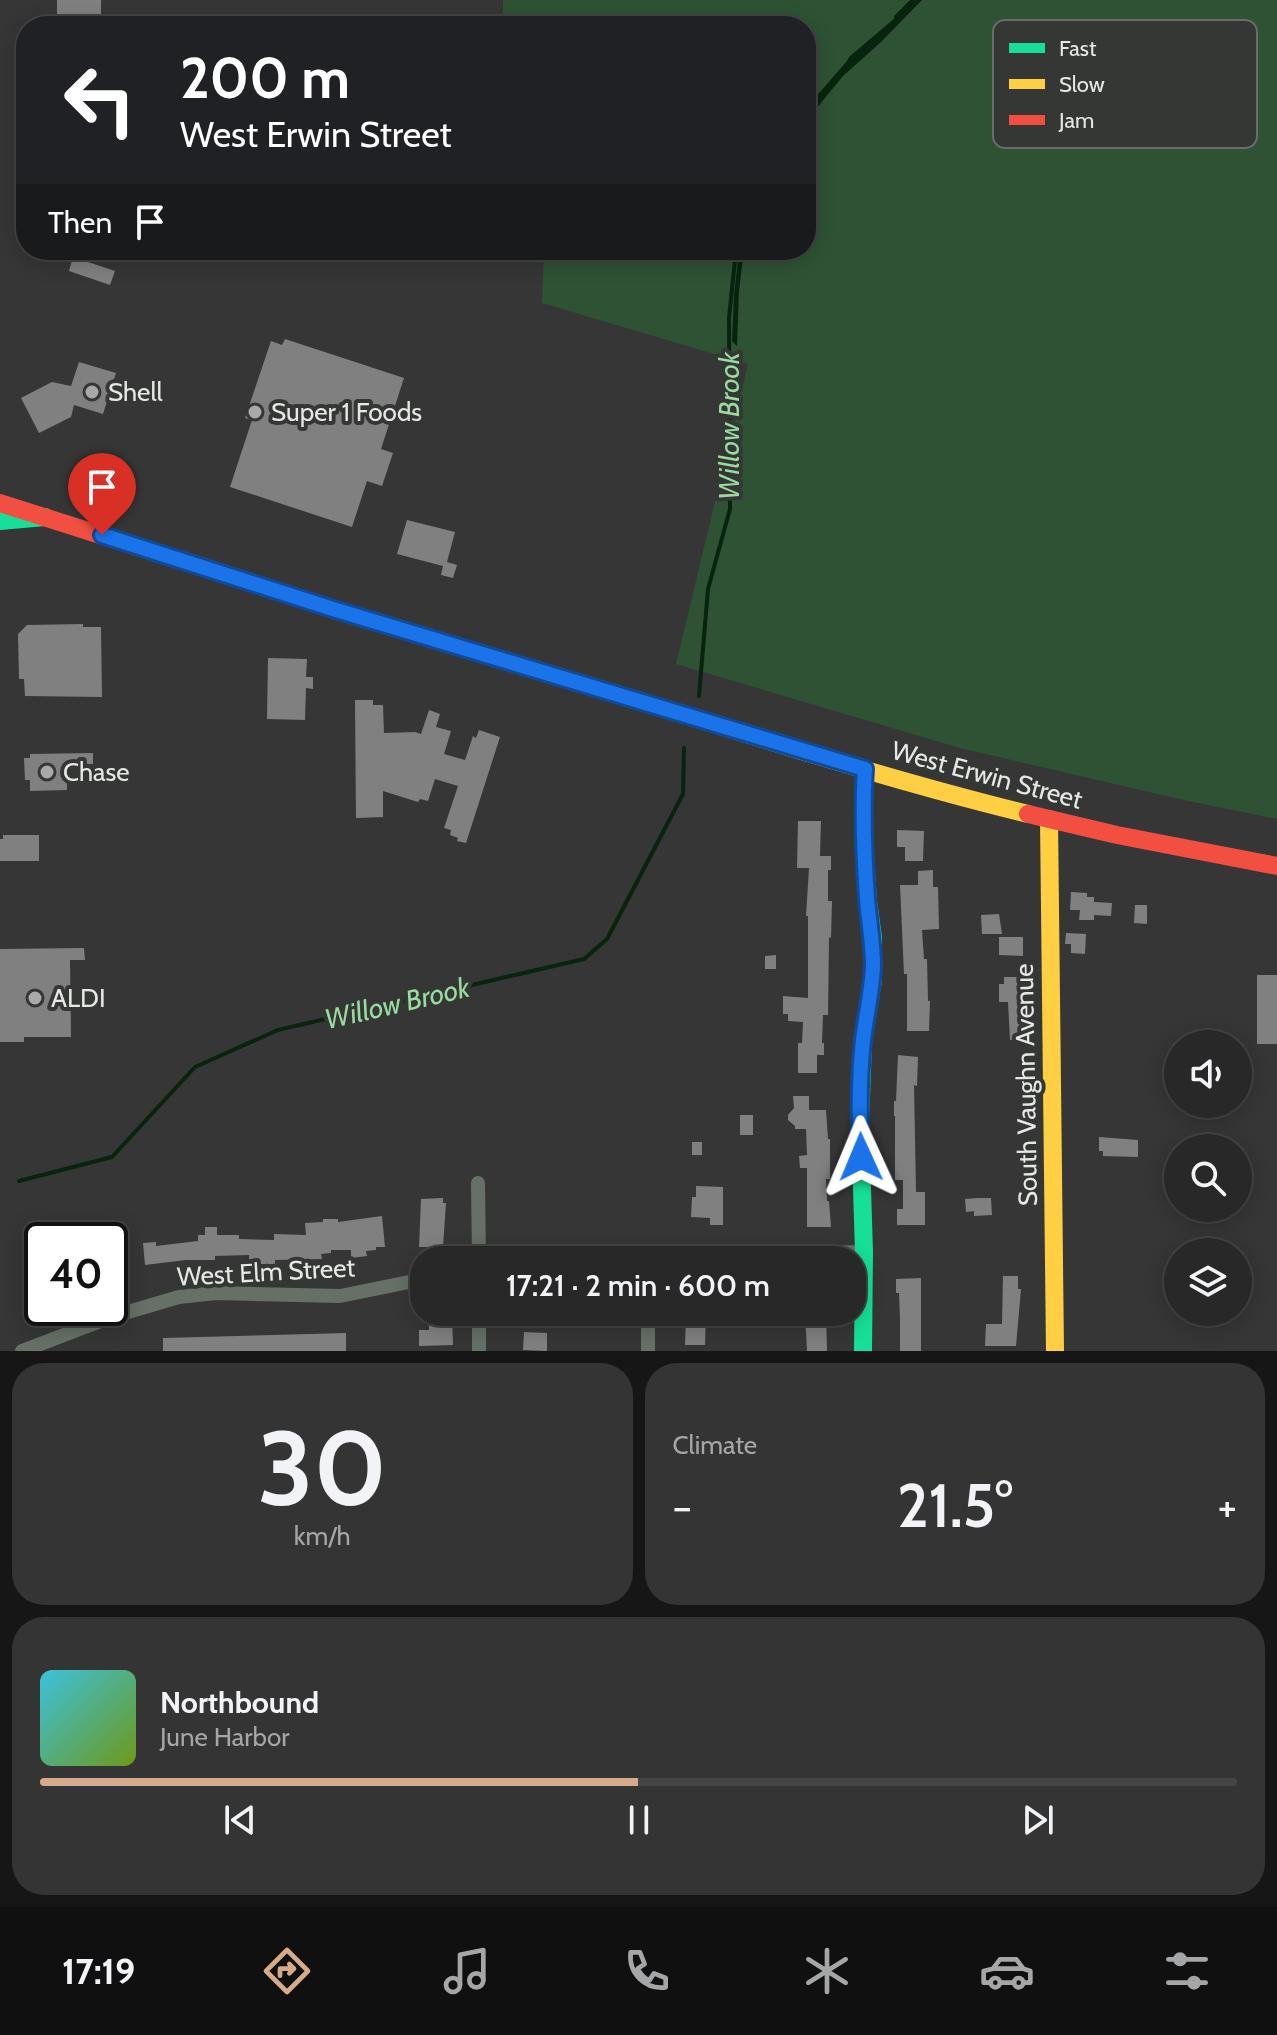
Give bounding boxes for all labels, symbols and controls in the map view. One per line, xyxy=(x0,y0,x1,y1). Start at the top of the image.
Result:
legend xyxy=(993,20,1257,148)
text: Fast xyxy=(1059,35,1097,62)
text: 200 m xyxy=(180,44,350,112)
icon: left xyxy=(48,48,152,152)
text: Slow xyxy=(1059,71,1105,98)
text: Jam xyxy=(1058,107,1094,134)
text: West Erwin Street xyxy=(180,112,452,156)
icon: arrive xyxy=(128,200,172,244)
text: Then xyxy=(48,204,112,241)
water label: Willow Brook xyxy=(712,351,746,500)
place label: Shell xyxy=(108,376,163,408)
marker: Shell xyxy=(83,383,101,401)
place label: Super 1 Foods xyxy=(271,396,422,428)
marker: Super 1 Foods xyxy=(246,403,264,421)
pin xyxy=(68,453,136,535)
icon: arrive xyxy=(80,465,124,509)
street label: West Erwin Street xyxy=(888,734,1086,816)
place label: Chase xyxy=(63,756,130,788)
marker: Chase xyxy=(38,763,56,781)
street label: South Vaughn Avenue xyxy=(1008,963,1044,1207)
water label: Willow Brook xyxy=(321,970,474,1036)
place label: ALDI xyxy=(51,982,106,1014)
marker: ALDI xyxy=(26,989,44,1007)
map controls xyxy=(1164,1030,1252,1326)
button: sound xyxy=(1164,1030,1252,1118)
position arrow xyxy=(819,1115,903,1199)
button: search xyxy=(1164,1134,1252,1222)
speed limit sign: 40 xyxy=(24,1222,128,1326)
button: layers xyxy=(1164,1238,1252,1326)
street label: West Elm Street xyxy=(176,1251,356,1293)
text: 17:21 · 2 min · 600 m xyxy=(506,1267,770,1304)
text: 30 xyxy=(258,1405,387,1531)
text: Climate xyxy=(673,1429,757,1461)
text: 21.5° xyxy=(897,1469,1013,1542)
text: − xyxy=(673,1480,692,1533)
text: + xyxy=(1218,1480,1237,1533)
text: km/h xyxy=(294,1520,351,1552)
text: Northbound xyxy=(160,1684,319,1721)
text: June Harbor xyxy=(160,1721,289,1753)
icon: previous xyxy=(218,1798,262,1842)
icon: pause xyxy=(617,1798,661,1842)
icon: next xyxy=(1016,1798,1060,1842)
icon: directions xyxy=(259,1943,315,1999)
icon: music xyxy=(439,1943,495,1999)
icon: phone xyxy=(619,1943,675,1999)
icon: climate xyxy=(799,1943,855,1999)
icon: car xyxy=(979,1943,1035,1999)
icon: filters xyxy=(1159,1943,1215,1999)
text: 17:19 xyxy=(62,1949,135,1993)

